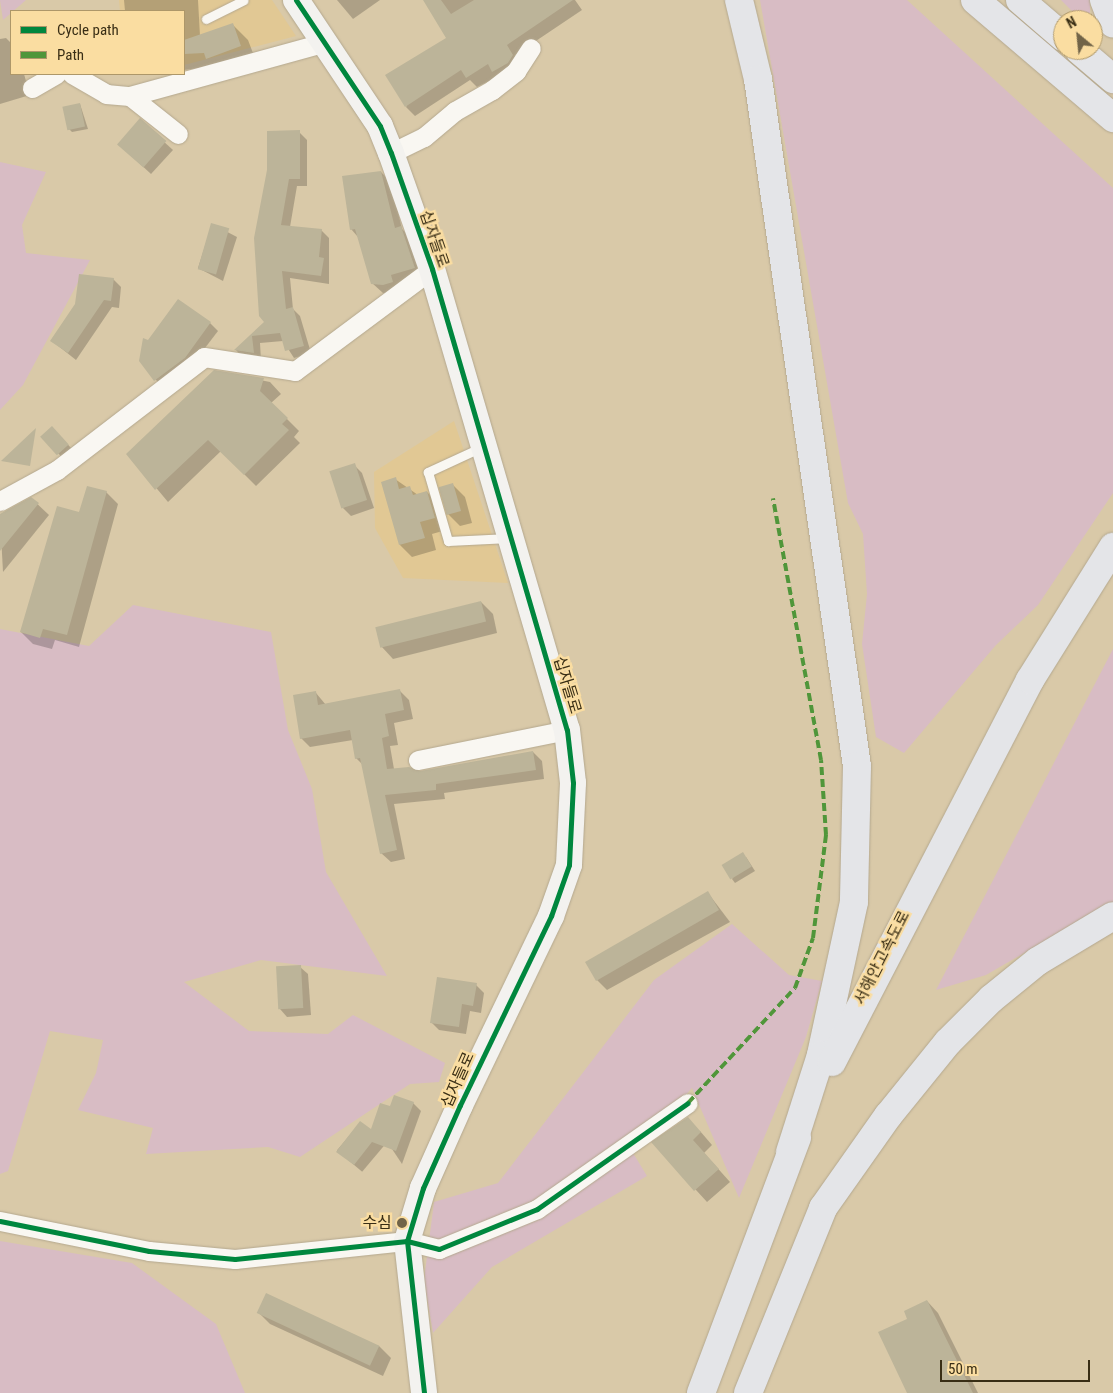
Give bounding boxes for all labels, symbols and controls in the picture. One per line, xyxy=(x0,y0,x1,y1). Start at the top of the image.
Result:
legend xyxy=(10,10,185,75)
north arrow xyxy=(1053,10,1103,60)
text: N xyxy=(1064,14,1079,32)
text: Cycle path xyxy=(57,21,119,39)
text: Path xyxy=(57,46,84,64)
street label: 십자들로 xyxy=(415,208,453,270)
street label: 십자들로 xyxy=(549,654,585,716)
street label: 서해안고속도로 xyxy=(850,908,914,1008)
street label: 십자들로 xyxy=(437,1049,479,1111)
place label: 수심 xyxy=(363,1213,392,1233)
marker: 수심 xyxy=(396,1217,408,1229)
scale bar xyxy=(943,1350,1093,1382)
text: 50 m xyxy=(948,1360,978,1378)

